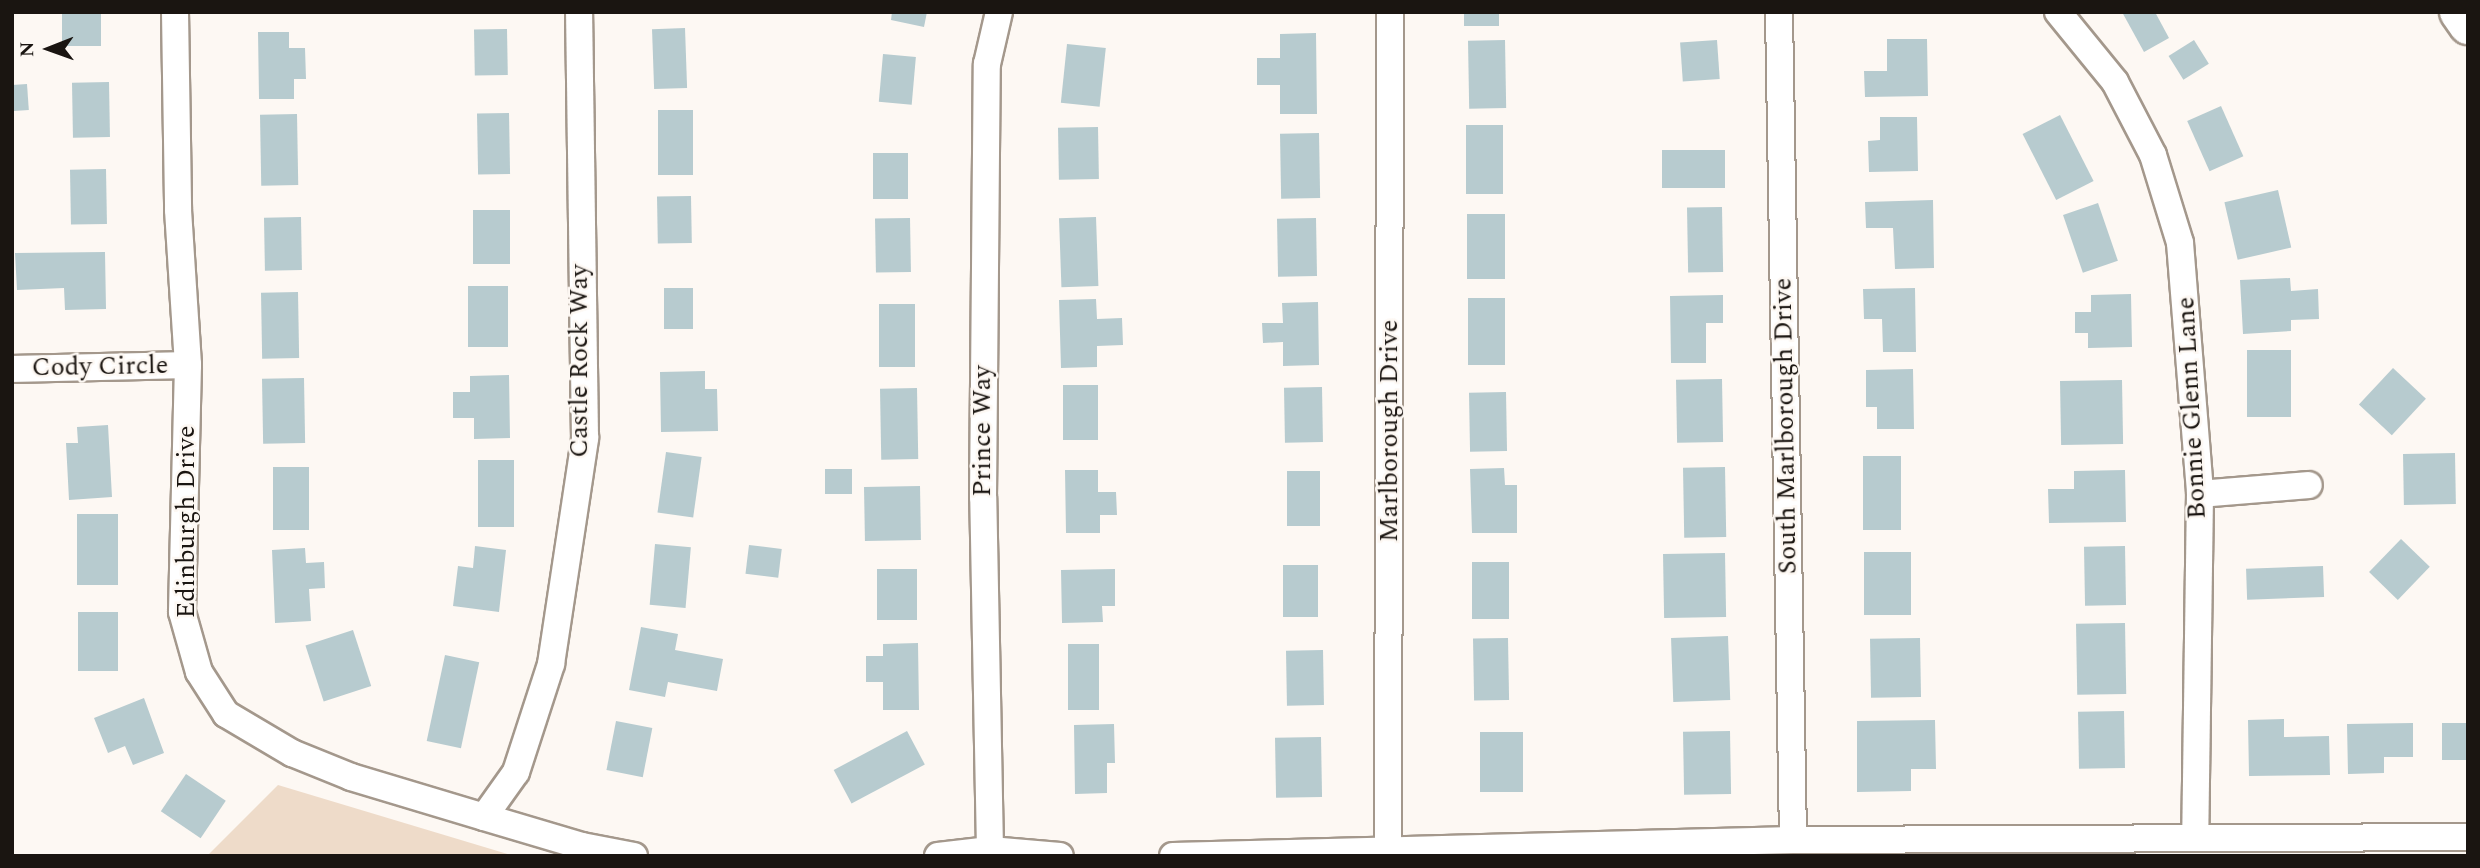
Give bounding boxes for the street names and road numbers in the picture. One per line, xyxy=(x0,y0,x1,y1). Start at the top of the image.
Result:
street label: Castle Rock Way xyxy=(564,264,596,458)
street label: South Marlborough Drive xyxy=(1768,278,1804,574)
street label: Bonnie Glenn Lane xyxy=(2171,296,2213,520)
street label: Marlborough Drive xyxy=(1374,320,1406,542)
street label: Cody Circle xyxy=(31,350,169,384)
street label: Prince Way xyxy=(967,365,999,497)
street label: Edinburgh Drive xyxy=(171,425,203,619)

